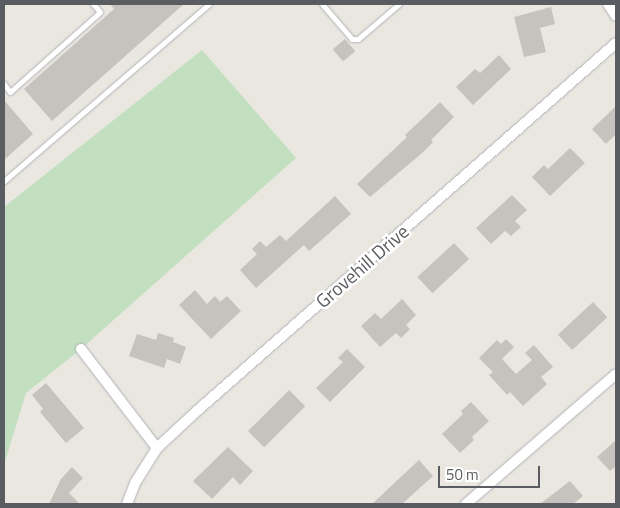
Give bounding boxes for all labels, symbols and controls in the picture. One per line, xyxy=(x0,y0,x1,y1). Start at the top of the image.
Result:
street label: Grovehill Drive xyxy=(311,220,413,312)
scale bar xyxy=(440,456,542,488)
text: 50 m xyxy=(446,463,479,486)

